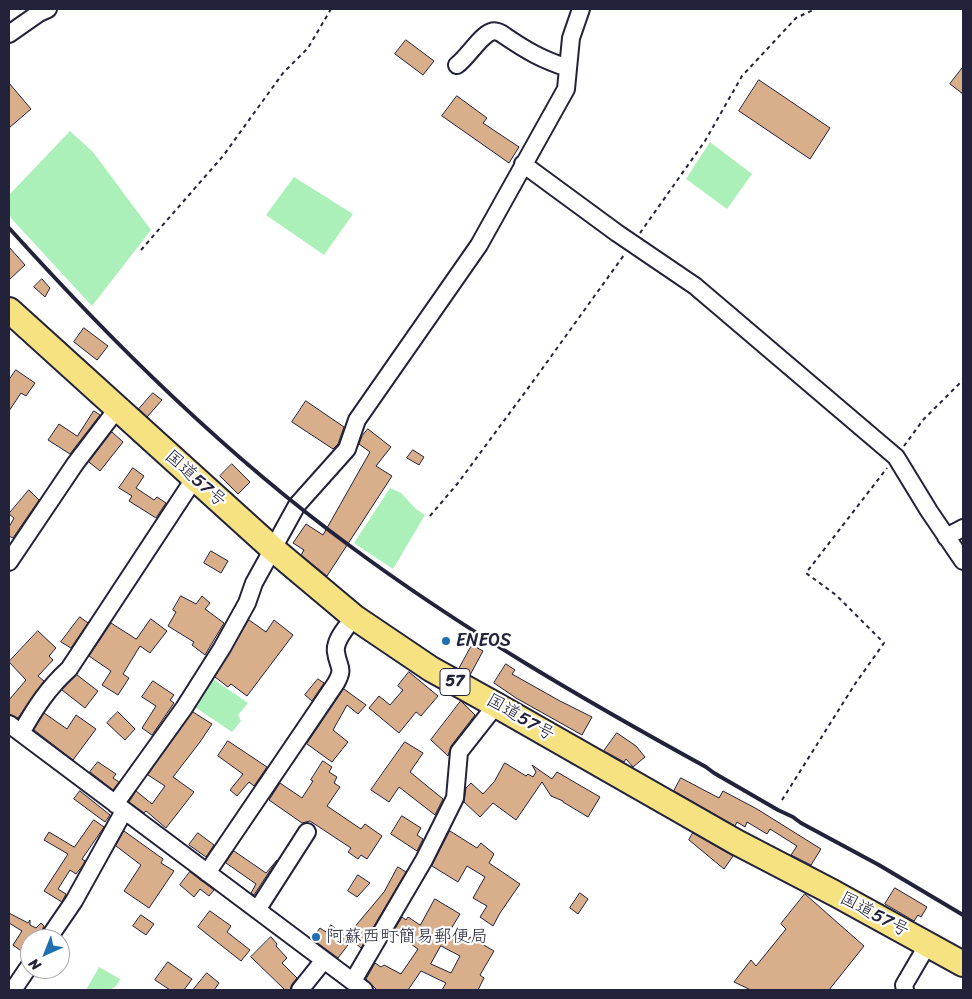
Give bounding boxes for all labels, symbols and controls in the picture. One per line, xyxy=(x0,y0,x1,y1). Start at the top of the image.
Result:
street label: 国道57号 xyxy=(160,446,230,512)
place label: ENEOS xyxy=(456,630,511,652)
marker: ENEOS xyxy=(440,635,452,647)
road number: 57 xyxy=(440,669,470,696)
street label: 国道57号 xyxy=(482,690,558,746)
street label: 国道57号 xyxy=(836,888,912,942)
place label: 阿蘇西町簡易郵便局 xyxy=(326,926,488,948)
north arrow xyxy=(20,929,70,979)
marker: 阿蘇西町簡易郵便局 xyxy=(310,931,322,943)
text: N xyxy=(23,952,47,977)

